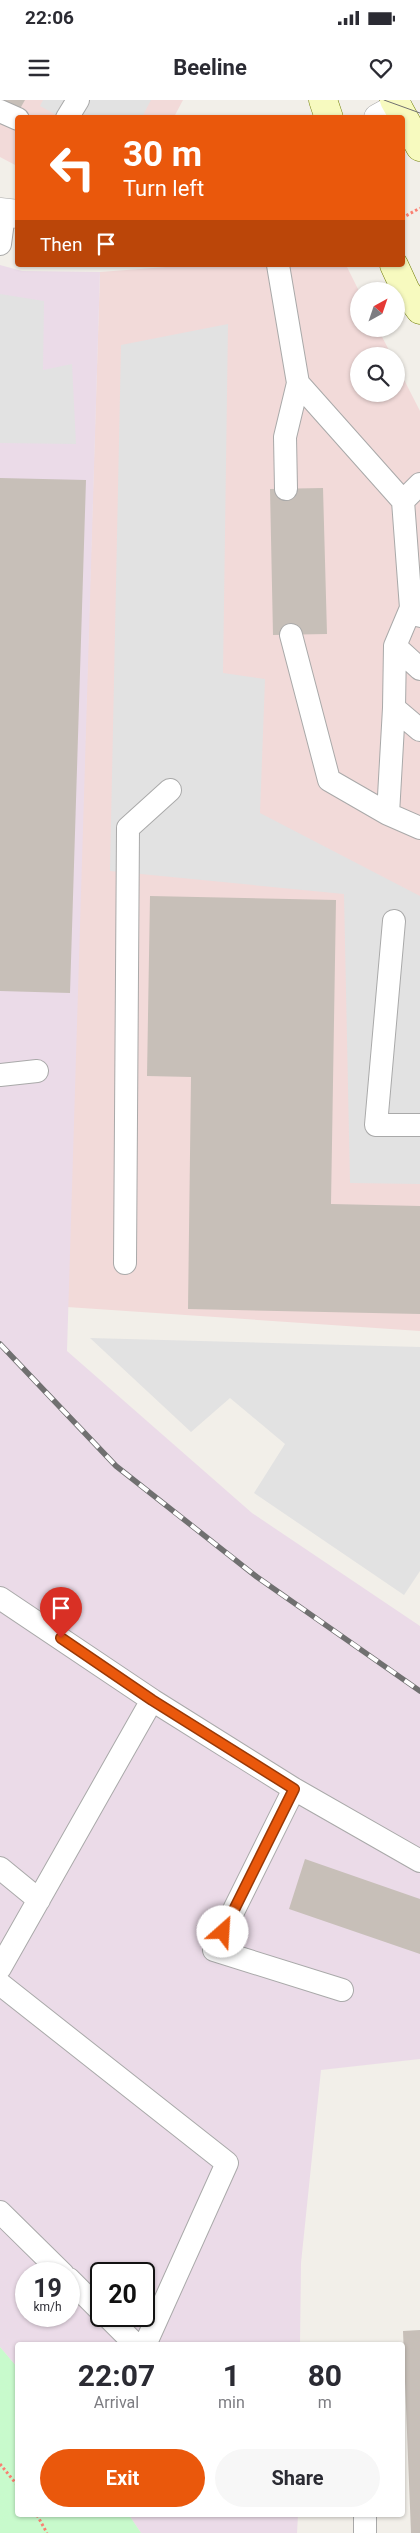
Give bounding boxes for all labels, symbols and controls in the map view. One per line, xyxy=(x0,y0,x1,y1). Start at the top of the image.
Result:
text: 22:06 xyxy=(25,6,74,29)
icon: menu xyxy=(25,54,53,82)
icon: heart xyxy=(367,54,395,82)
text: Beeline xyxy=(173,55,247,80)
text: 30 m xyxy=(123,134,202,175)
icon: left xyxy=(40,135,105,200)
text: Turn left xyxy=(123,176,204,201)
icon: arrive xyxy=(92,230,120,258)
text: Then xyxy=(40,233,82,256)
north arrow xyxy=(350,282,405,338)
map controls xyxy=(350,282,405,402)
button: search xyxy=(350,347,405,402)
pin xyxy=(40,1587,82,1638)
icon: arrive xyxy=(47,1594,75,1622)
position arrow xyxy=(196,1905,248,1957)
speed limit sign: 20 xyxy=(90,2262,155,2327)
text: 19 xyxy=(33,2274,62,2303)
text: km/h xyxy=(33,2300,62,2314)
text: 22:07 xyxy=(78,2358,155,2393)
text: 1 xyxy=(223,2358,240,2393)
text: 80 xyxy=(308,2358,342,2393)
text: Arrival xyxy=(94,2393,139,2412)
text: min xyxy=(218,2393,245,2412)
text: m xyxy=(318,2393,332,2412)
button: Exit xyxy=(40,2449,205,2507)
button: Share xyxy=(215,2449,380,2507)

